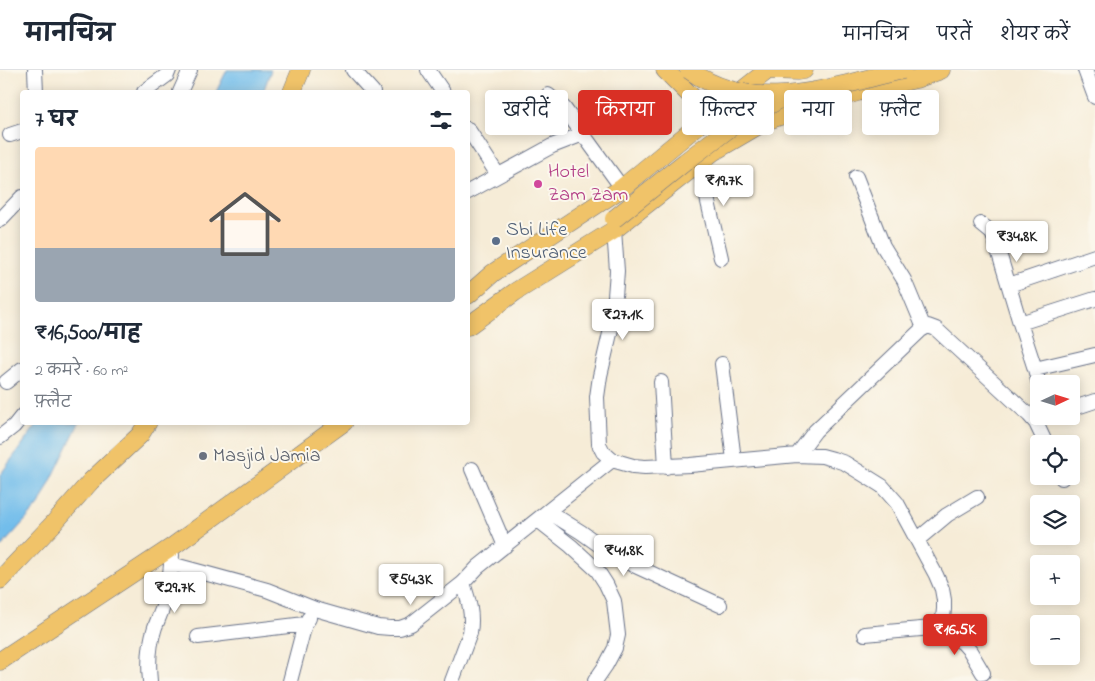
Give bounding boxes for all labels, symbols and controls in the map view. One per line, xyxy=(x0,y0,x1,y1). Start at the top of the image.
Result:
text: मानचित्र xyxy=(25,18,114,53)
text: मानचित्र xyxy=(843,23,909,49)
text: परतें xyxy=(937,23,972,49)
text: शेयर करें xyxy=(1000,23,1070,49)
chip: खरीदें xyxy=(485,90,568,135)
chip: किराया xyxy=(578,90,672,135)
chip: फ़िल्टर xyxy=(682,90,774,135)
chip: नया xyxy=(784,90,852,135)
chip: फ़्लैट xyxy=(862,90,939,135)
text: 7 घर xyxy=(35,106,77,136)
icon: filters xyxy=(427,106,455,134)
place label: Hotel Zam Zam xyxy=(548,158,628,210)
pin: ₹19.7K xyxy=(683,164,765,207)
text: ₹19.7K xyxy=(705,169,743,193)
marker: Hotel Zam Zam xyxy=(532,178,544,190)
icon: home xyxy=(200,179,290,269)
place label: Sbi Life Insurance xyxy=(506,216,587,268)
pin: ₹34.8K xyxy=(976,220,1058,263)
text: ₹34.8K xyxy=(997,225,1037,249)
marker: Sbi Life Insurance xyxy=(490,235,502,247)
pin: ₹27.1K xyxy=(582,298,664,341)
text: ₹27.1K xyxy=(603,303,643,327)
text: ₹16,500/माह xyxy=(35,319,141,349)
text: 2 कमरे · 60 m² xyxy=(35,359,128,383)
north arrow xyxy=(1030,375,1080,425)
map controls xyxy=(1030,375,1080,665)
text: फ़्लैट xyxy=(35,391,71,415)
button: locate xyxy=(1030,435,1080,485)
place label: Masjid Jamia xyxy=(213,442,320,471)
marker: Masjid Jamia xyxy=(197,450,209,462)
button: layers xyxy=(1030,495,1080,545)
pin: ₹41.8K xyxy=(583,534,665,577)
text: ₹41.8K xyxy=(605,539,643,563)
button: + xyxy=(1030,555,1080,605)
pin: ₹54.3K xyxy=(370,564,452,606)
text: ₹54.3K xyxy=(390,568,432,592)
pin: ₹29.7K xyxy=(134,572,216,614)
text: ₹29.7K xyxy=(155,576,195,600)
pin: ₹16.5K xyxy=(914,614,996,656)
button: − xyxy=(1030,615,1080,665)
text: ₹16.5K xyxy=(934,618,976,642)

